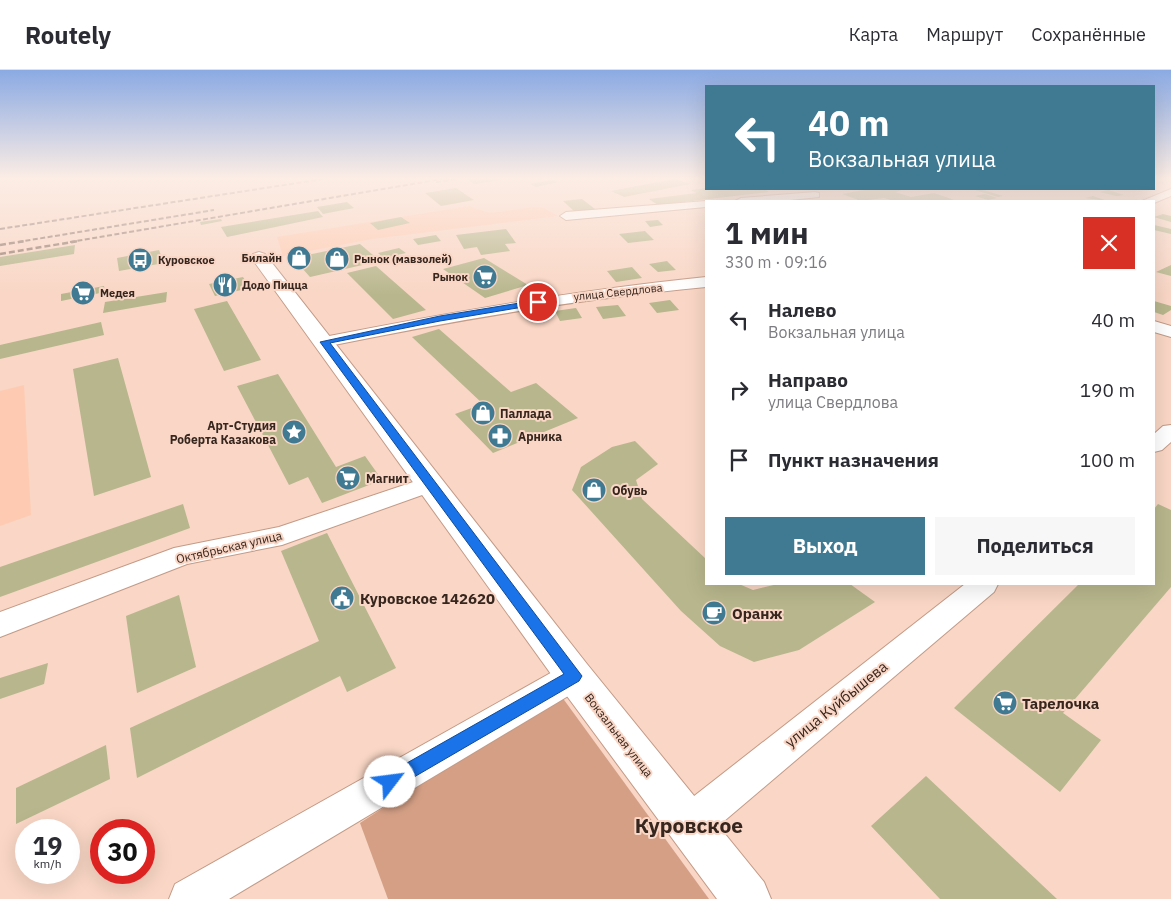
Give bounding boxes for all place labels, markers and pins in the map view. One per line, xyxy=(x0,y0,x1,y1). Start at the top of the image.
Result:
shop icon: Билайн xyxy=(286,245,312,271)
shop icon: Рынок (мавзолей) xyxy=(324,246,350,272)
bus stop icon: Куровское xyxy=(127,247,153,273)
place label: Билайн xyxy=(242,251,282,265)
place label: Рынок (мавзолей) xyxy=(354,252,452,266)
place label: Куровское xyxy=(158,253,215,267)
supermarket icon: Рынок xyxy=(472,264,498,290)
place label: Рынок xyxy=(432,270,468,284)
restaurant icon: Додо Пицца xyxy=(212,272,238,298)
place label: Додо Пицца xyxy=(242,278,308,292)
supermarket icon: Медея xyxy=(70,280,96,306)
pin xyxy=(517,281,559,323)
place label: Медея xyxy=(100,286,135,300)
shop icon: Паллада xyxy=(470,400,496,426)
place label: Паллада xyxy=(500,406,552,421)
place label: Арт-Студия Роберта Казакова xyxy=(170,418,276,447)
place icon: Арт-Студия Роберта Казакова xyxy=(281,419,307,445)
pharmacy icon: Арника xyxy=(487,423,513,449)
place label: Арника xyxy=(518,429,562,444)
supermarket icon: Магнит xyxy=(335,465,361,491)
place label: Магнит xyxy=(366,471,409,486)
shop icon: Обувь xyxy=(581,477,607,503)
place label: Обувь xyxy=(612,483,648,498)
public building icon: Куровское 142620 xyxy=(329,585,355,611)
place label: Куровское 142620 xyxy=(360,589,495,608)
cafe icon: Оранж xyxy=(701,600,727,626)
place label: Оранж xyxy=(732,604,783,623)
supermarket icon: Тарелочка xyxy=(992,690,1018,716)
place label: Тарелочка xyxy=(1022,694,1100,713)

